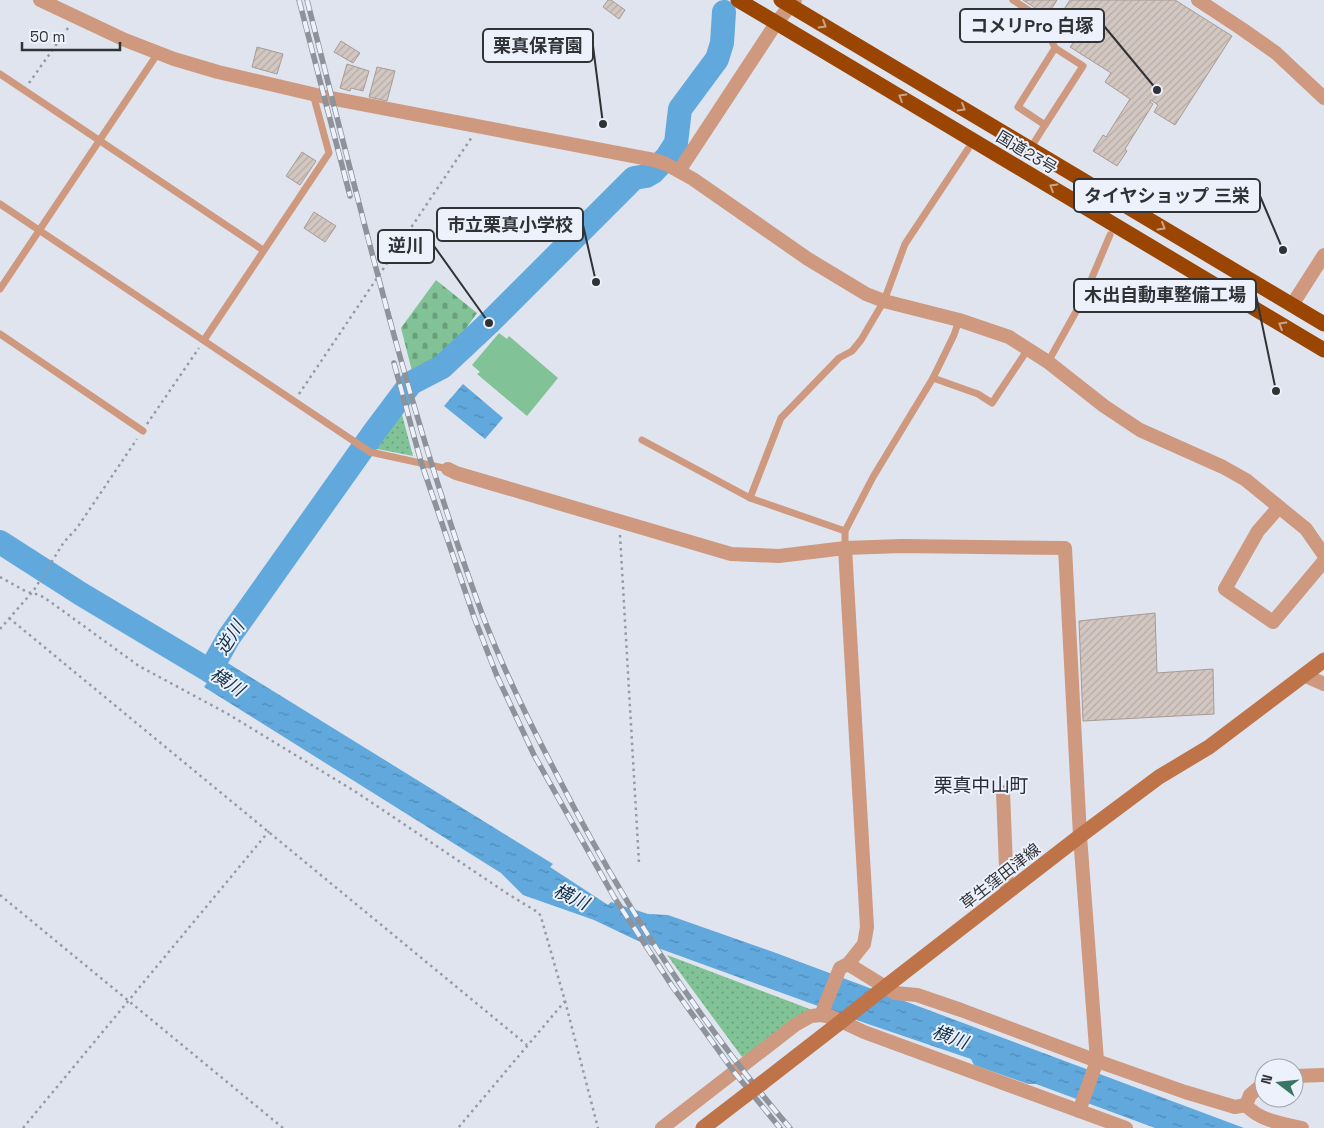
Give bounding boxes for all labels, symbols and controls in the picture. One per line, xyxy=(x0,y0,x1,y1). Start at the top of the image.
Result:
callout: コメリPro 白塚 xyxy=(960,9,1104,42)
text: コメリPro 白塚 xyxy=(970,14,1094,37)
one-way arrow xyxy=(817,18,826,28)
scale bar xyxy=(22,20,120,52)
text: 50 m xyxy=(30,27,65,46)
callout: 栗真保育園 xyxy=(483,29,593,62)
text: 栗真保育園 xyxy=(493,34,583,57)
one-way arrow xyxy=(898,93,907,103)
one-way arrow xyxy=(957,102,966,112)
street label: 国道23号 xyxy=(993,126,1061,179)
callout: タイヤショップ 三栄 xyxy=(1074,179,1260,212)
one-way arrow xyxy=(1049,184,1058,194)
text: タイヤショップ 三栄 xyxy=(1084,184,1250,207)
callout: 市立栗真小学校 xyxy=(437,208,583,241)
text: 市立栗真小学校 xyxy=(447,213,573,236)
one-way arrow xyxy=(1156,221,1165,231)
callout: 逆川 xyxy=(378,230,434,263)
text: 逆川 xyxy=(388,234,424,257)
callout: 木出自動車整備工場 xyxy=(1074,279,1256,312)
text: 木出自動車整備工場 xyxy=(1084,283,1246,306)
one-way arrow xyxy=(1279,321,1288,331)
water label: 逆川 xyxy=(210,615,250,659)
water label: 横川 xyxy=(206,662,250,702)
district label: 栗真中山町 xyxy=(933,773,1029,798)
street label: 草生窪田津線 xyxy=(956,839,1045,914)
water label: 横川 xyxy=(550,879,594,915)
water label: 横川 xyxy=(929,1020,973,1054)
north arrow xyxy=(1254,1058,1304,1108)
text: N xyxy=(1257,1072,1276,1086)

